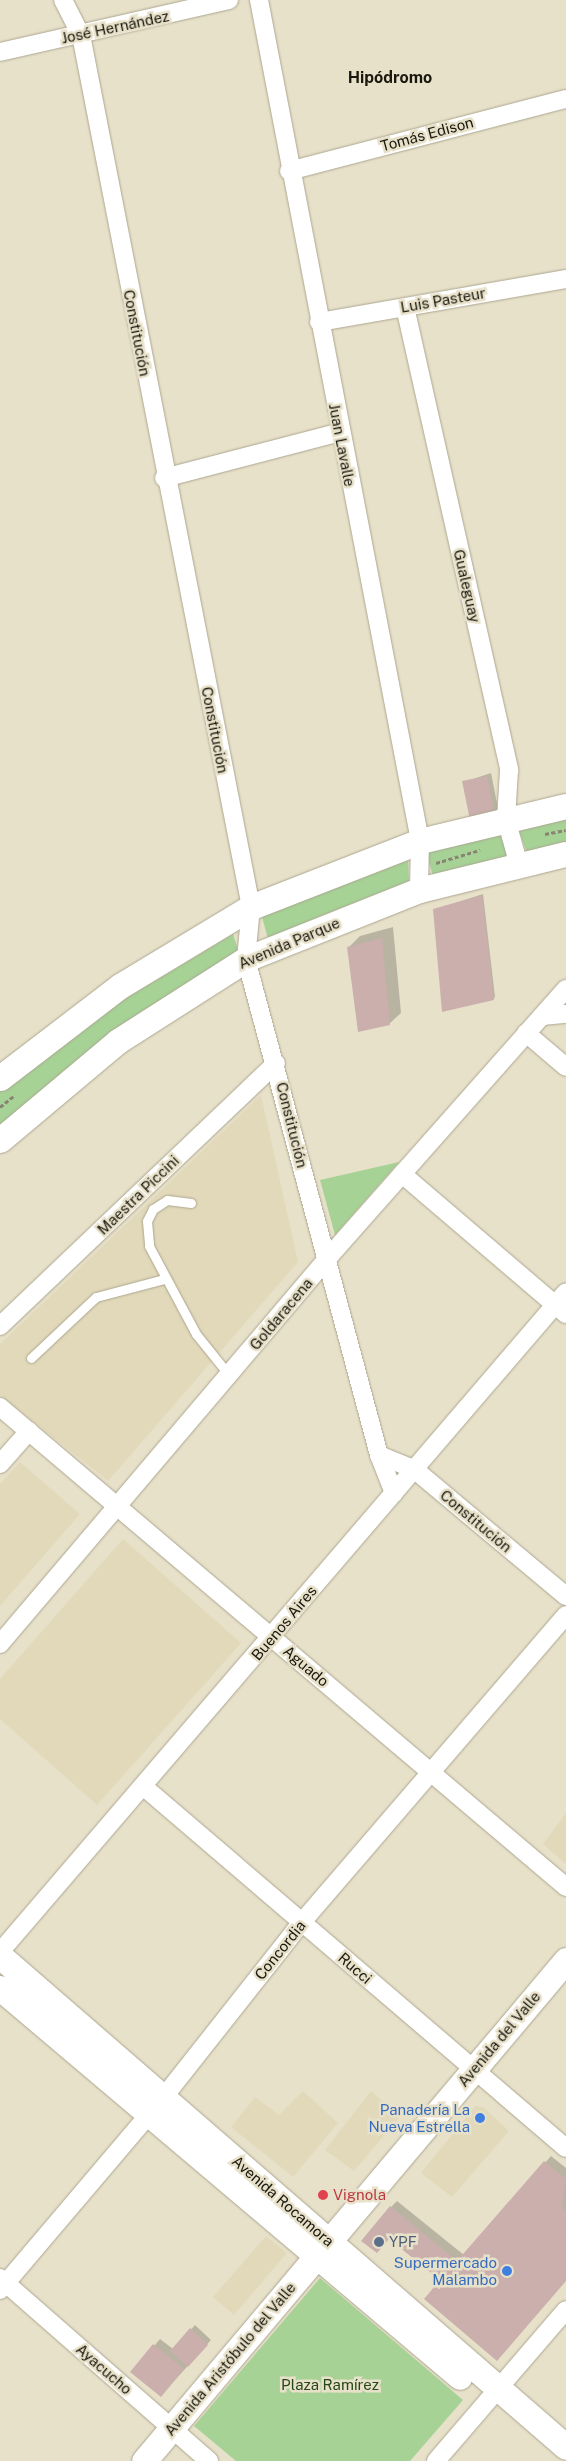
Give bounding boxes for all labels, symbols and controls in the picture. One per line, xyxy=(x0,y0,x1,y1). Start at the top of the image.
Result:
street label: José Hernández xyxy=(59,7,171,47)
district label: Hipódromo xyxy=(348,68,432,88)
street label: Tomás Edison xyxy=(379,113,475,155)
street label: Luis Pasteur xyxy=(399,284,487,316)
street label: Constitución xyxy=(120,288,154,378)
street label: Juan Lavalle xyxy=(325,402,359,488)
street label: Gualeguay xyxy=(450,548,484,624)
street label: Constitución xyxy=(198,685,232,775)
street label: Avenida Parque xyxy=(236,914,342,972)
street label: Constitución xyxy=(273,1080,311,1170)
street label: Maestra Piccini xyxy=(93,1152,183,1238)
street label: Goldaracena xyxy=(246,1274,316,1354)
street label: Constitución xyxy=(437,1486,515,1556)
street label: Buenos Aires xyxy=(248,1582,320,1664)
street label: Aguado xyxy=(280,1642,332,1690)
street label: Concordia xyxy=(251,1917,309,1983)
street label: Rucci xyxy=(335,1949,375,1987)
street label: Avenida del Valle xyxy=(454,1988,544,2090)
place label: Panadería La Nueva Estrella xyxy=(369,2100,470,2135)
marker: Panadería La Nueva Estrella xyxy=(474,2112,486,2124)
street label: Avenida Rocamora xyxy=(228,2152,338,2250)
place label: Vignola xyxy=(333,2186,386,2204)
marker: Vignola xyxy=(317,2189,329,2201)
place label: YPF xyxy=(389,2233,417,2251)
marker: YPF xyxy=(373,2236,385,2248)
place label: Supermercado Malambo xyxy=(394,2253,497,2288)
marker: Supermercado Malambo xyxy=(501,2265,513,2277)
street label: Avenida Aristóbulo del Valle xyxy=(160,2279,300,2439)
street label: Ayacucho xyxy=(72,2340,136,2398)
park label: Plaza Ramírez xyxy=(281,2376,379,2394)

